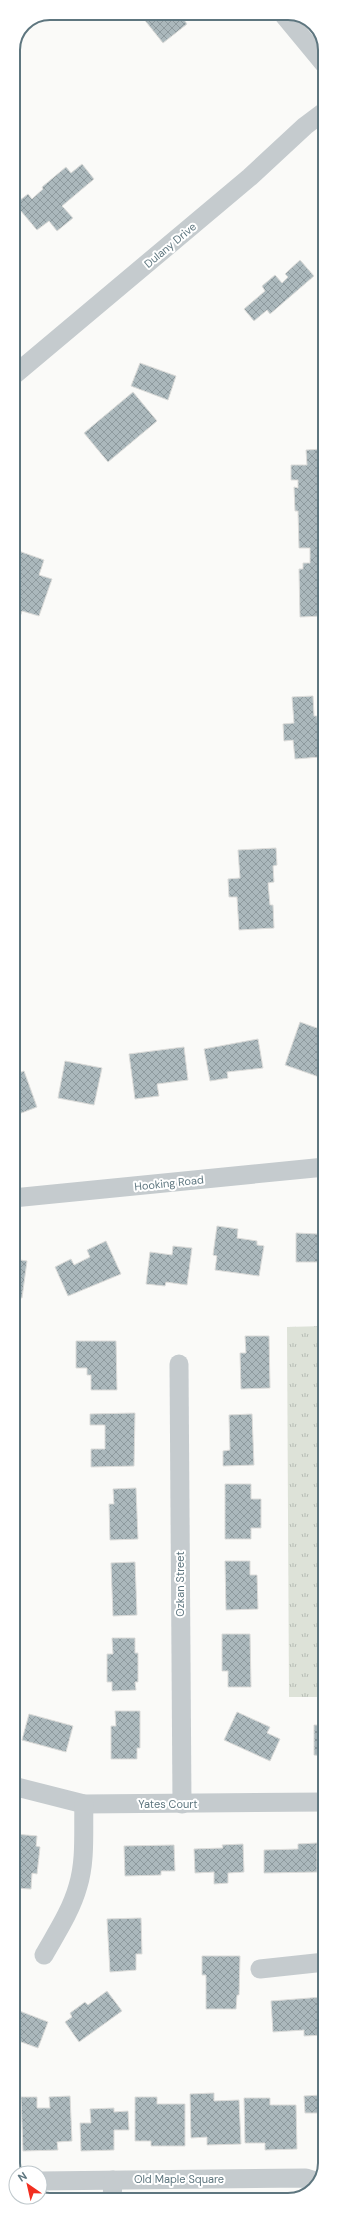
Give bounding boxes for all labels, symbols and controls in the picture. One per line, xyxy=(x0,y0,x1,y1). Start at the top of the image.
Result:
street label: Dulany Drive xyxy=(141,219,199,271)
street label: Hooking Road xyxy=(134,1172,204,1194)
street label: Ozkan Street xyxy=(173,1551,187,1617)
street label: Yates Court xyxy=(138,1797,198,1811)
north arrow xyxy=(8,2165,48,2205)
text: N xyxy=(15,2169,30,2185)
street label: Old Maple Square xyxy=(134,2172,224,2186)

